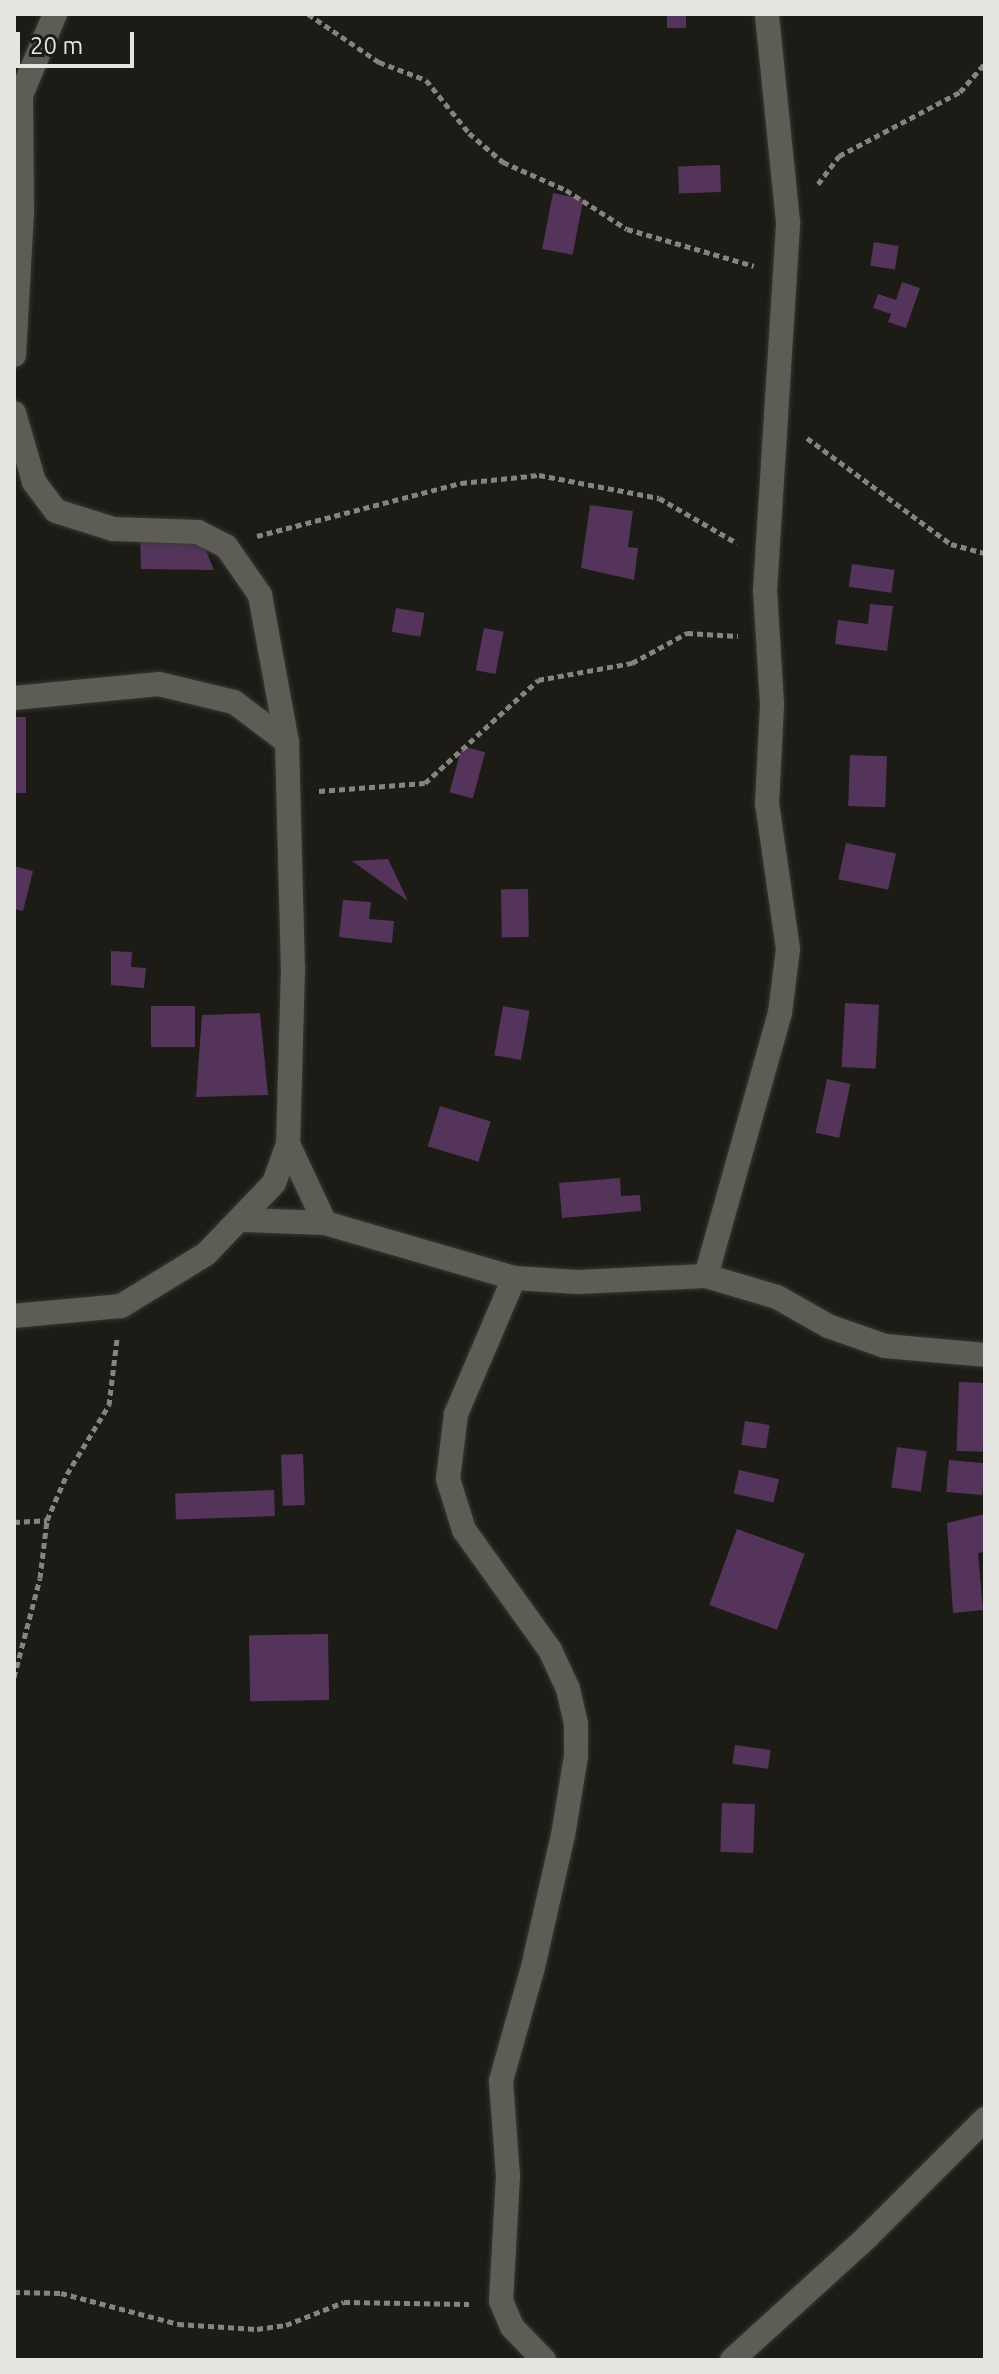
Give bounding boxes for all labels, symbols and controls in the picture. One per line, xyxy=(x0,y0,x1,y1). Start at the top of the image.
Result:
scale bar xyxy=(20,16,138,66)
text: 20 m xyxy=(30,32,83,59)

